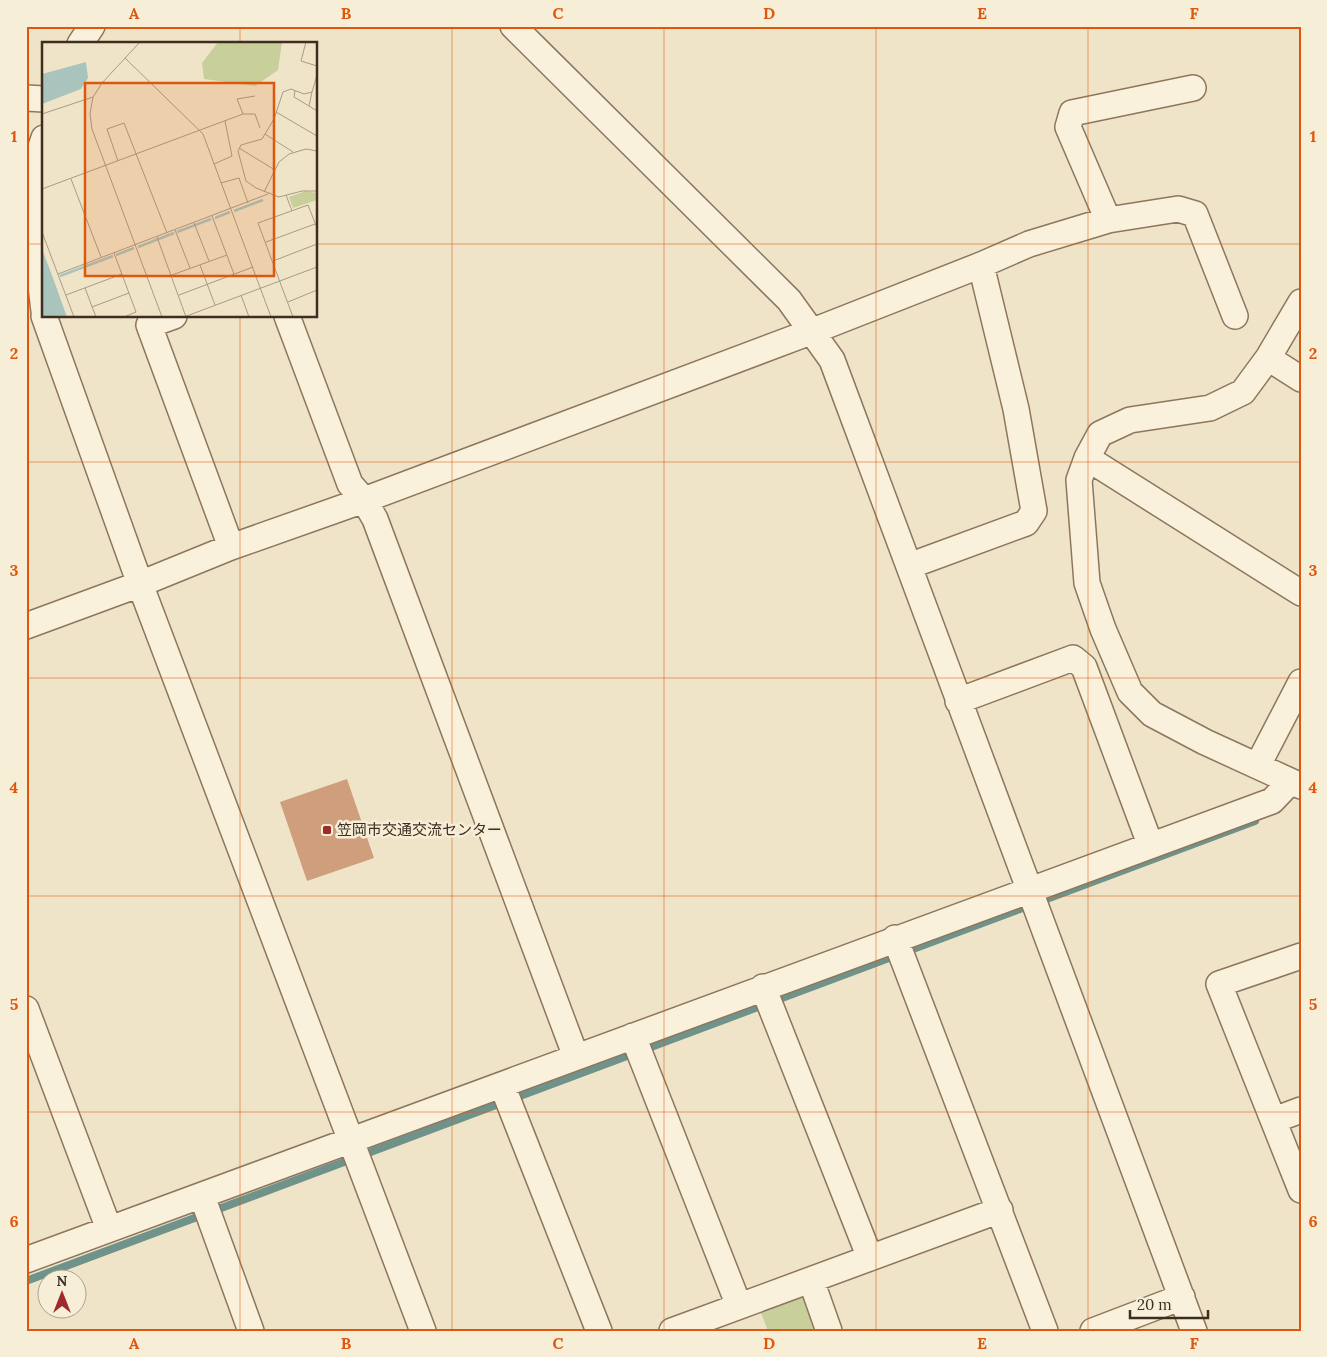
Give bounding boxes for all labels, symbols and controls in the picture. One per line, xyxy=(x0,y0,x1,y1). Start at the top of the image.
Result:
text: A xyxy=(129,3,140,23)
text: B xyxy=(341,3,352,23)
text: C xyxy=(552,3,564,23)
text: D xyxy=(763,3,775,23)
text: E xyxy=(977,3,987,23)
text: F xyxy=(1189,3,1199,23)
inset map xyxy=(42,42,318,318)
text: 1 xyxy=(11,126,17,146)
text: 1 xyxy=(1310,126,1316,146)
text: 2 xyxy=(10,343,18,363)
text: 2 xyxy=(1309,343,1317,363)
text: 3 xyxy=(10,560,19,580)
text: 3 xyxy=(1309,560,1318,580)
text: 4 xyxy=(10,777,19,797)
text: 4 xyxy=(1309,777,1318,797)
place label: 笠岡市交通交流センター xyxy=(337,820,502,839)
marker: 笠岡市交通交流センター xyxy=(321,824,333,836)
text: 5 xyxy=(10,994,19,1014)
text: 5 xyxy=(1309,994,1318,1014)
text: 6 xyxy=(9,1211,19,1231)
text: 6 xyxy=(1308,1211,1318,1231)
north arrow xyxy=(38,1270,88,1320)
text: N xyxy=(57,1272,68,1290)
scale bar xyxy=(1130,1287,1207,1319)
text: 20 m xyxy=(1137,1295,1172,1314)
text: A xyxy=(129,1333,140,1353)
text: B xyxy=(341,1333,352,1353)
text: C xyxy=(552,1333,564,1353)
text: D xyxy=(763,1333,775,1353)
text: E xyxy=(977,1333,987,1353)
text: F xyxy=(1189,1333,1199,1353)

